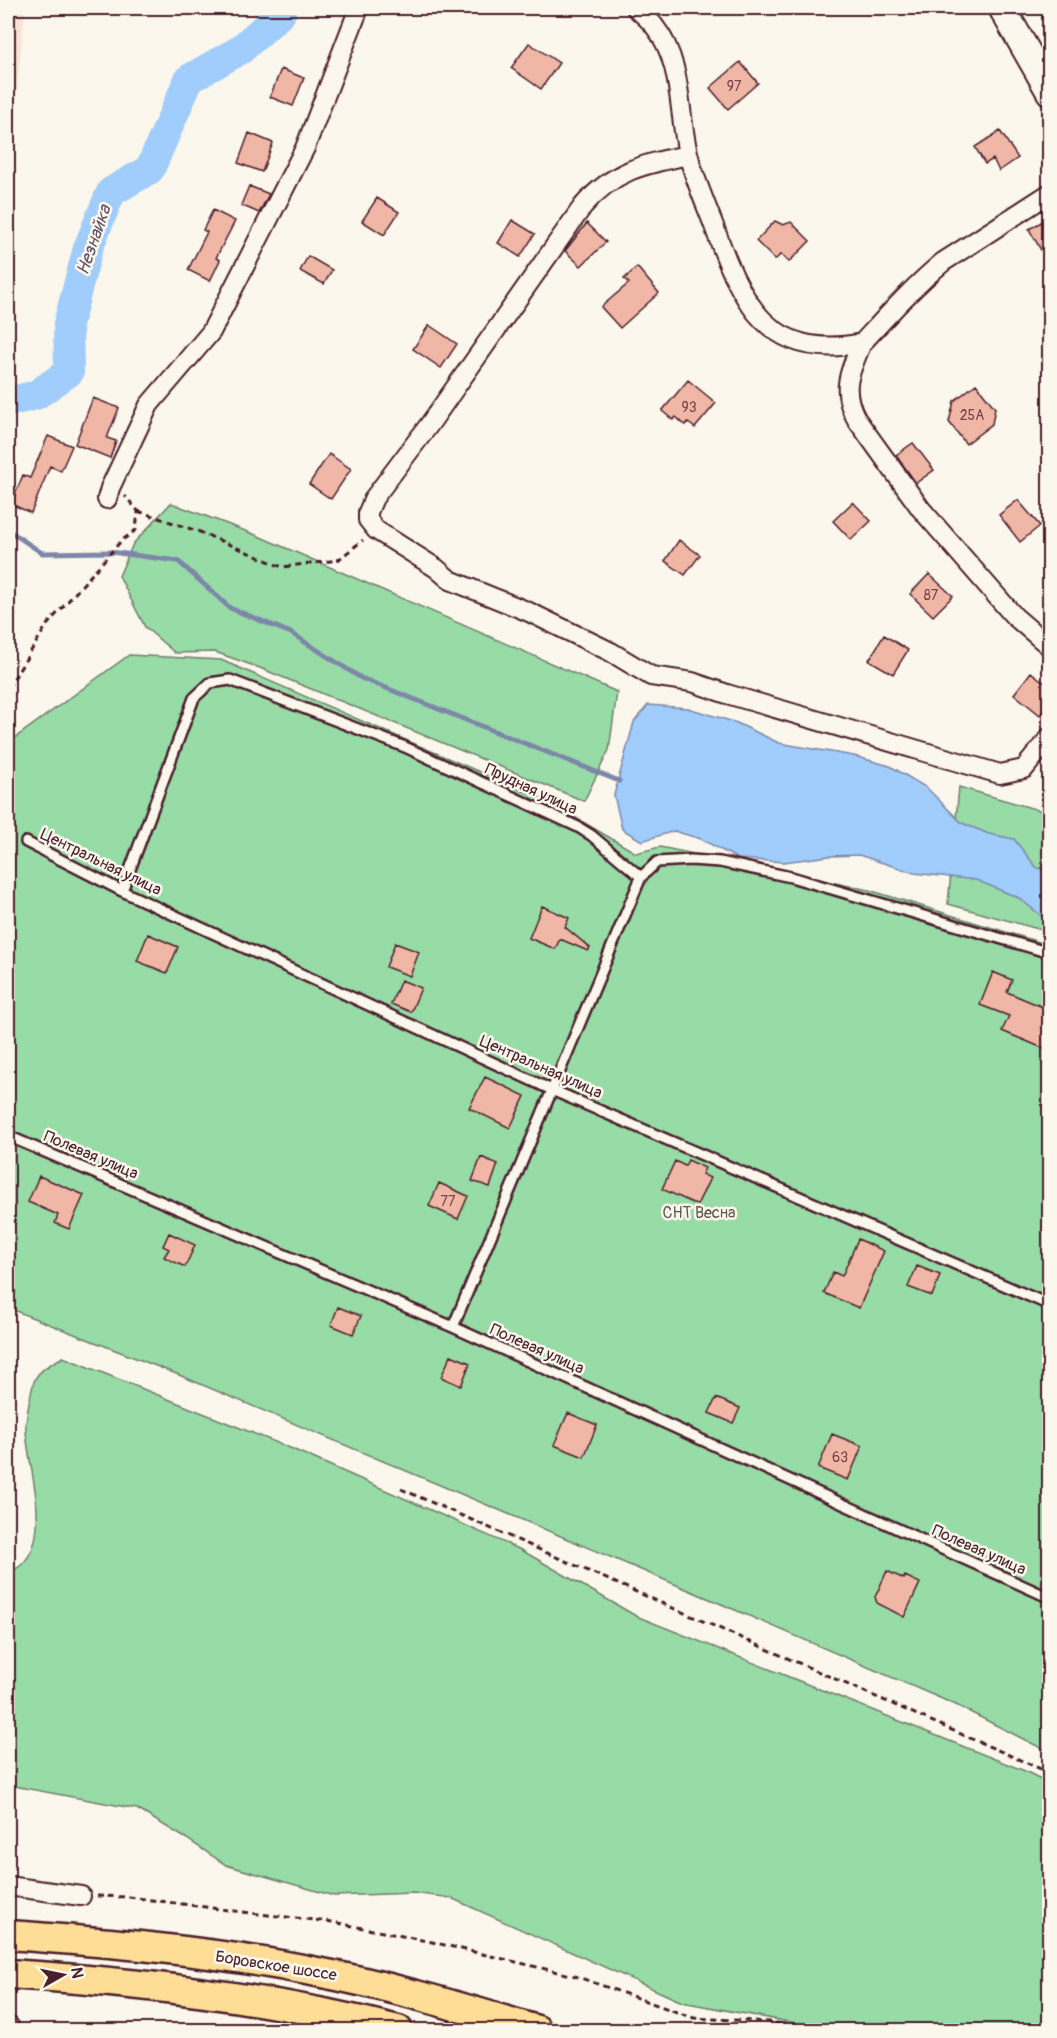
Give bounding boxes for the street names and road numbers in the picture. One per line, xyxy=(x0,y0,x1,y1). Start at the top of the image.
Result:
street label: Прудная улица xyxy=(482,759,580,819)
street label: Центральная улица xyxy=(37,824,165,900)
street label: Центральная улица xyxy=(477,1031,605,1103)
street label: Полевая улица xyxy=(41,1126,141,1184)
street label: Полевая улица xyxy=(487,1319,587,1379)
street label: Полевая улица xyxy=(929,1520,1029,1580)
street label: Боровское шоссе xyxy=(214,1947,338,1985)

